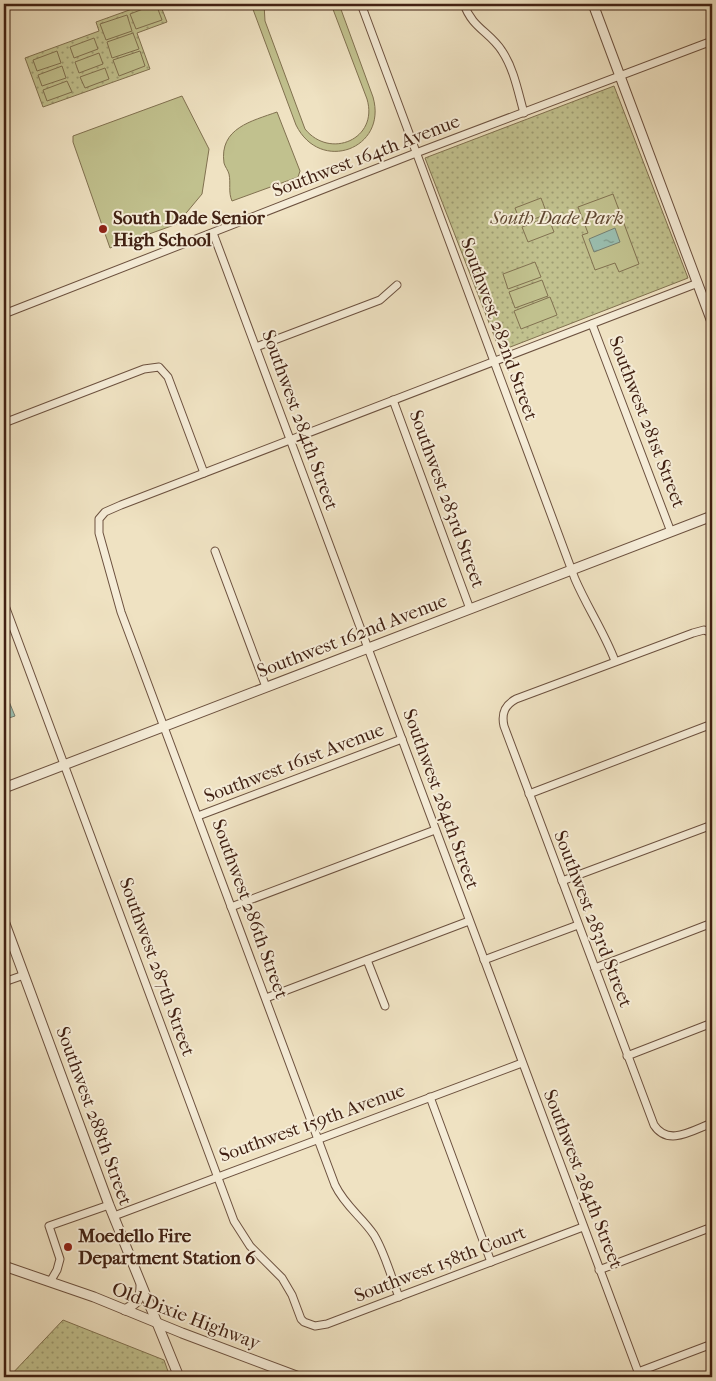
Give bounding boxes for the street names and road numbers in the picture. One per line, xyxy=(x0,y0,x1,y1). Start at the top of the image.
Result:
street label: Southwest 164th Avenue xyxy=(269,110,463,202)
street label: Southwest 282nd Street xyxy=(456,235,542,423)
street label: Southwest 284th Street xyxy=(257,327,343,513)
street label: Southwest 281st Street xyxy=(604,333,690,511)
street label: Southwest 283rd Street xyxy=(405,407,489,591)
street label: Southwest 162nd Avenue xyxy=(254,590,450,682)
street label: Southwest 284th Street xyxy=(398,706,484,892)
street label: Southwest 161st Avenue xyxy=(201,719,387,807)
street label: Southwest 286th Street xyxy=(207,816,293,1002)
street label: Southwest 283rd Street xyxy=(549,827,637,1011)
street label: Southwest 287th Street xyxy=(114,875,200,1059)
street label: Southwest 288th Street xyxy=(51,1024,137,1209)
street label: Southwest 159th Avenue xyxy=(216,1079,408,1167)
street label: Southwest 284th Street xyxy=(539,1086,627,1272)
street label: Southwest 158th Court xyxy=(351,1221,529,1307)
street label: Old Dixie Highway xyxy=(109,1278,264,1355)

